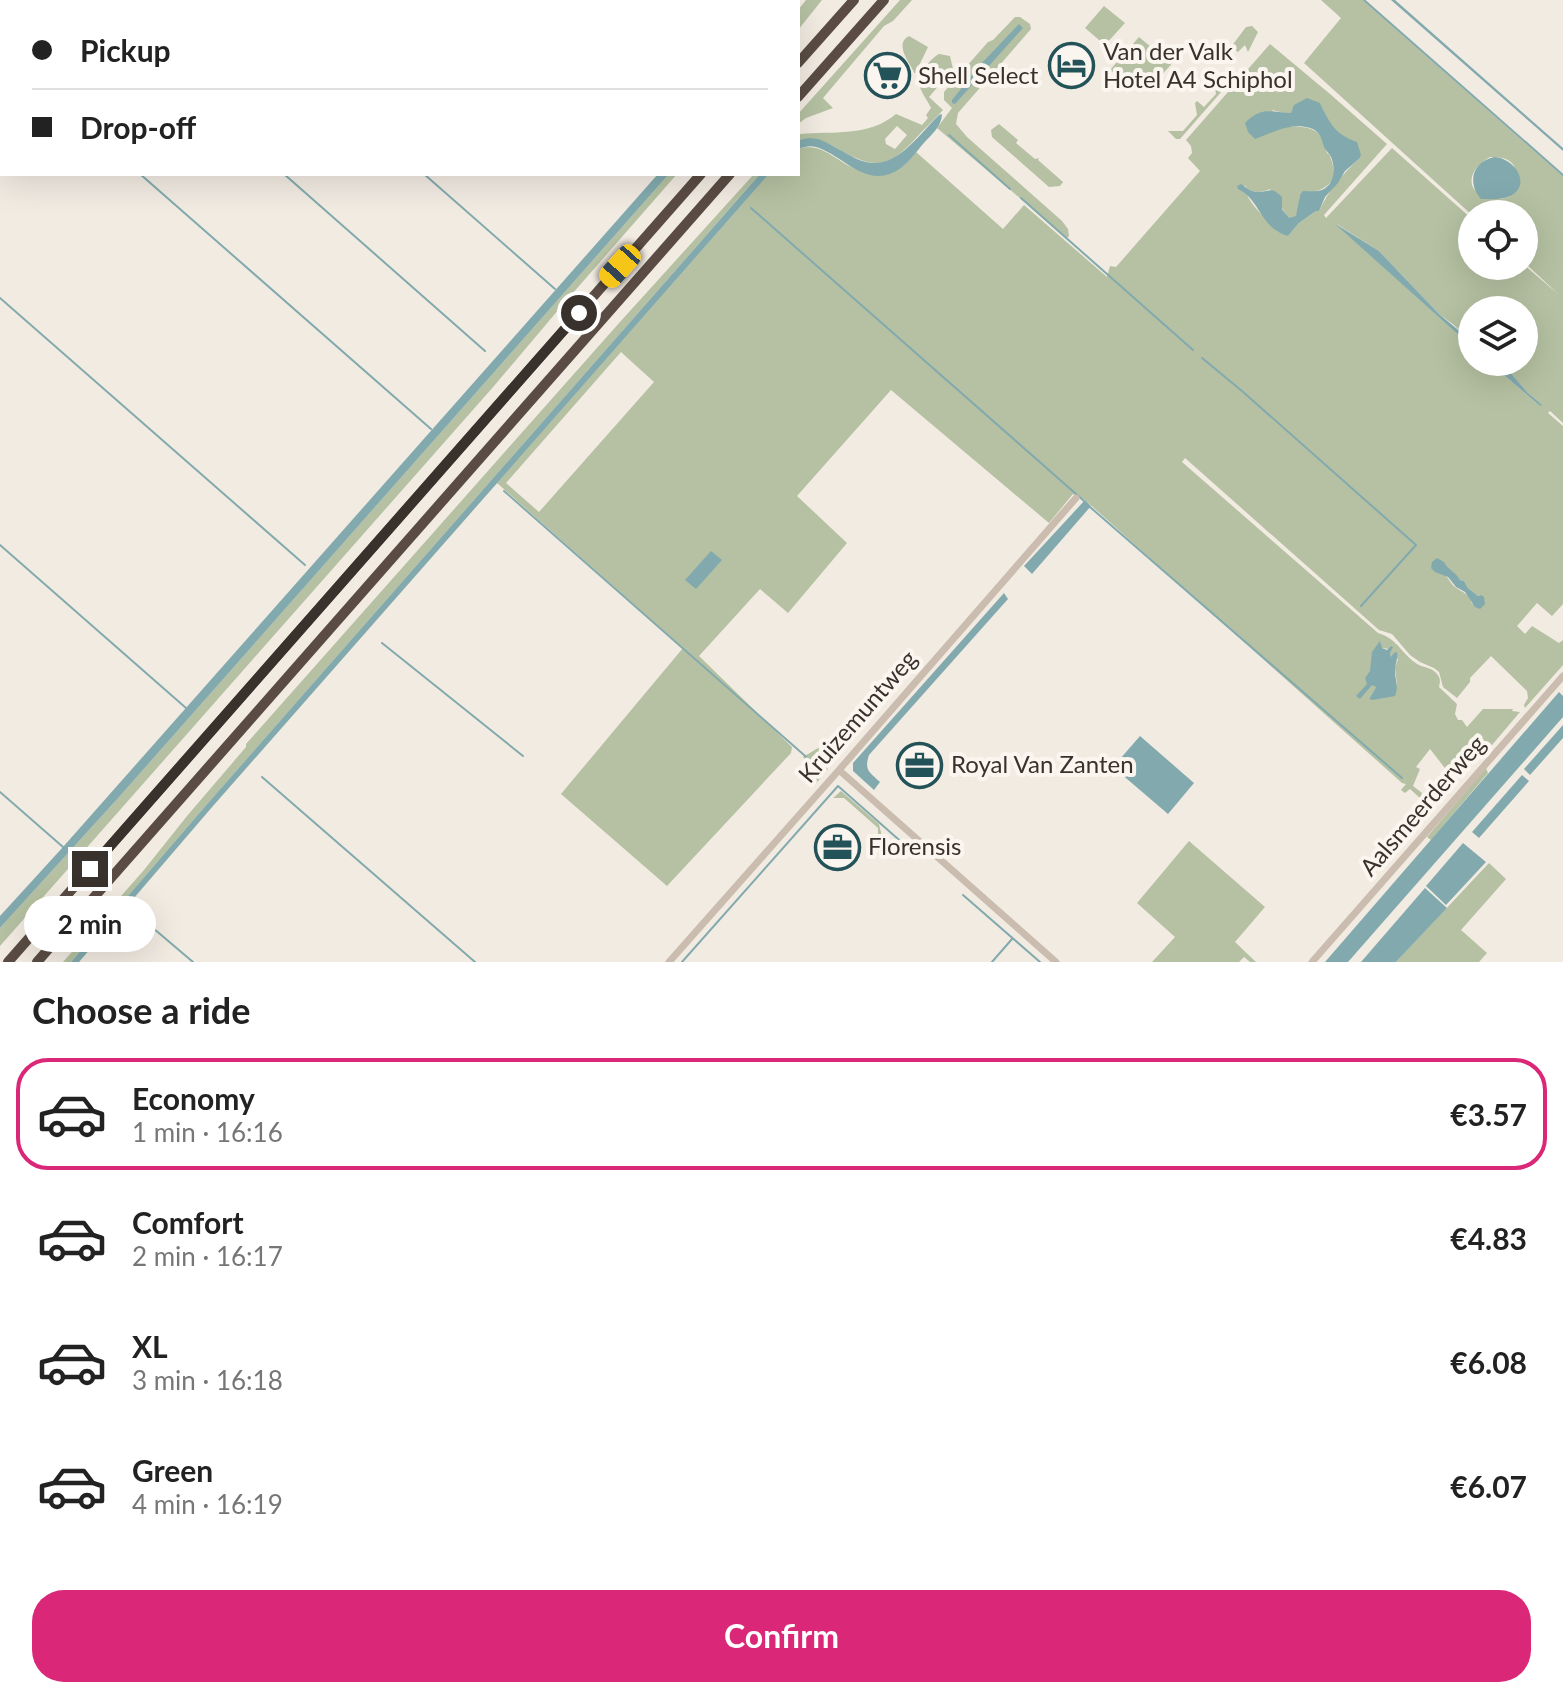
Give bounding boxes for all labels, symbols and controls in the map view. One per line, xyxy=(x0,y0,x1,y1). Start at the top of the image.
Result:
text: Pickup xyxy=(80,32,171,68)
place label: Van der Valk Hotel A4 Schiphol xyxy=(1103,36,1293,93)
hotel icon: Van der Valk Hotel A4 Schiphol xyxy=(1048,42,1096,90)
supermarket icon: Shell Select xyxy=(863,52,911,100)
place label: Shell Select xyxy=(918,60,1039,89)
text: Drop-off xyxy=(80,109,196,145)
map controls xyxy=(1458,200,1538,376)
button: locate xyxy=(1458,200,1538,280)
car xyxy=(595,240,645,292)
route start xyxy=(561,295,597,331)
button: layers xyxy=(1458,296,1538,376)
street label: Kruizemuntweg xyxy=(792,644,922,788)
street label: Aalsmeerderweg xyxy=(1353,729,1491,881)
office icon: Royal Van Zanten xyxy=(896,741,944,789)
place label: Royal Van Zanten xyxy=(951,749,1134,778)
office icon: Florensis xyxy=(813,823,861,871)
place label: Florensis xyxy=(868,831,961,860)
route end xyxy=(72,851,108,887)
callout: 2 min xyxy=(24,897,156,953)
text: 2 min xyxy=(58,908,122,940)
text: Choose a ride xyxy=(32,988,251,1032)
icon: car xyxy=(36,1078,108,1150)
text: Economy xyxy=(132,1080,255,1116)
text: €3.57 xyxy=(1450,1096,1527,1132)
text: 1 min · 16:16 xyxy=(132,1116,283,1148)
icon: car xyxy=(36,1202,108,1274)
text: Comfort xyxy=(132,1204,244,1240)
text: €4.83 xyxy=(1450,1220,1527,1256)
text: 2 min · 16:17 xyxy=(132,1240,283,1272)
icon: car xyxy=(36,1326,108,1398)
text: XL xyxy=(132,1328,168,1364)
text: €6.08 xyxy=(1450,1344,1527,1380)
text: 3 min · 16:18 xyxy=(132,1364,283,1396)
icon: car xyxy=(36,1450,108,1522)
text: Green xyxy=(132,1452,213,1488)
text: €6.07 xyxy=(1450,1468,1527,1504)
text: 4 min · 16:19 xyxy=(132,1488,283,1520)
button: Confirm xyxy=(32,1590,1531,1682)

